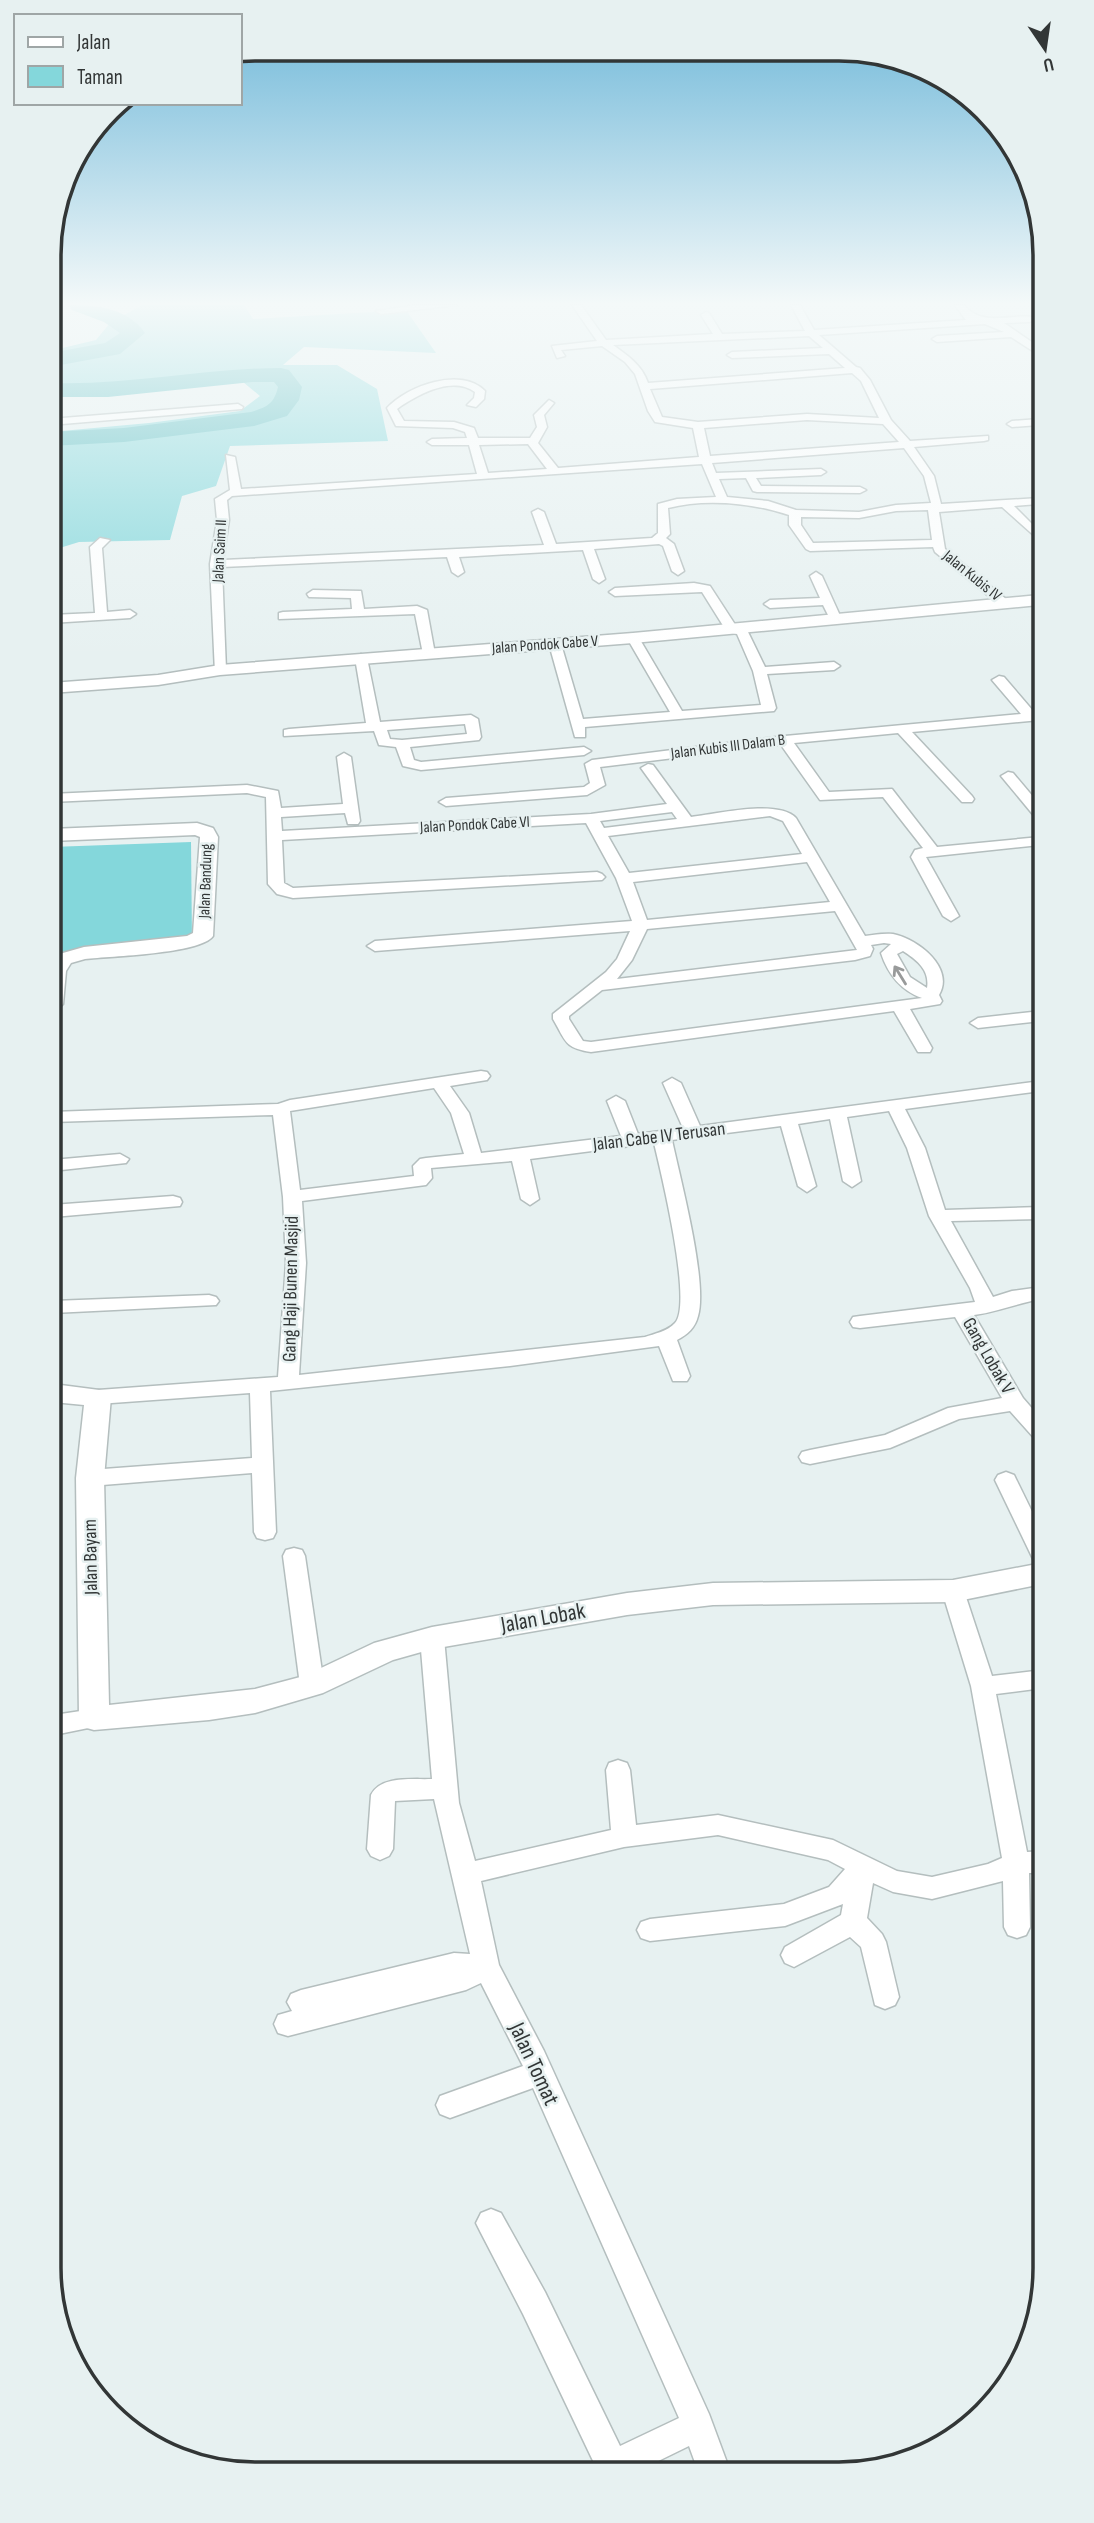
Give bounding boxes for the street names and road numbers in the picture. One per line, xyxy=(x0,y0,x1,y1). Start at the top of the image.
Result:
street label: Jalan Saim II xyxy=(209,519,231,584)
street label: Jalan Kubis IV xyxy=(938,546,1006,606)
street label: Jalan Pondok Cabe V xyxy=(490,632,600,658)
street label: Jalan Kubis III Dalam B xyxy=(669,731,786,764)
street label: Jalan Pondok Cabe VI xyxy=(419,813,530,837)
street label: Jalan Bandung xyxy=(195,843,217,920)
street label: Jalan Cabe IV Terusan xyxy=(591,1117,726,1157)
street label: Gang Haji Bunen Masjid xyxy=(278,1216,304,1362)
street label: Gang Lobak V xyxy=(957,1314,1019,1399)
street label: Jalan Bayam xyxy=(79,1519,103,1596)
street label: Jalan Lobak xyxy=(498,1597,588,1639)
street label: Jalan Tomat xyxy=(502,2017,565,2110)

